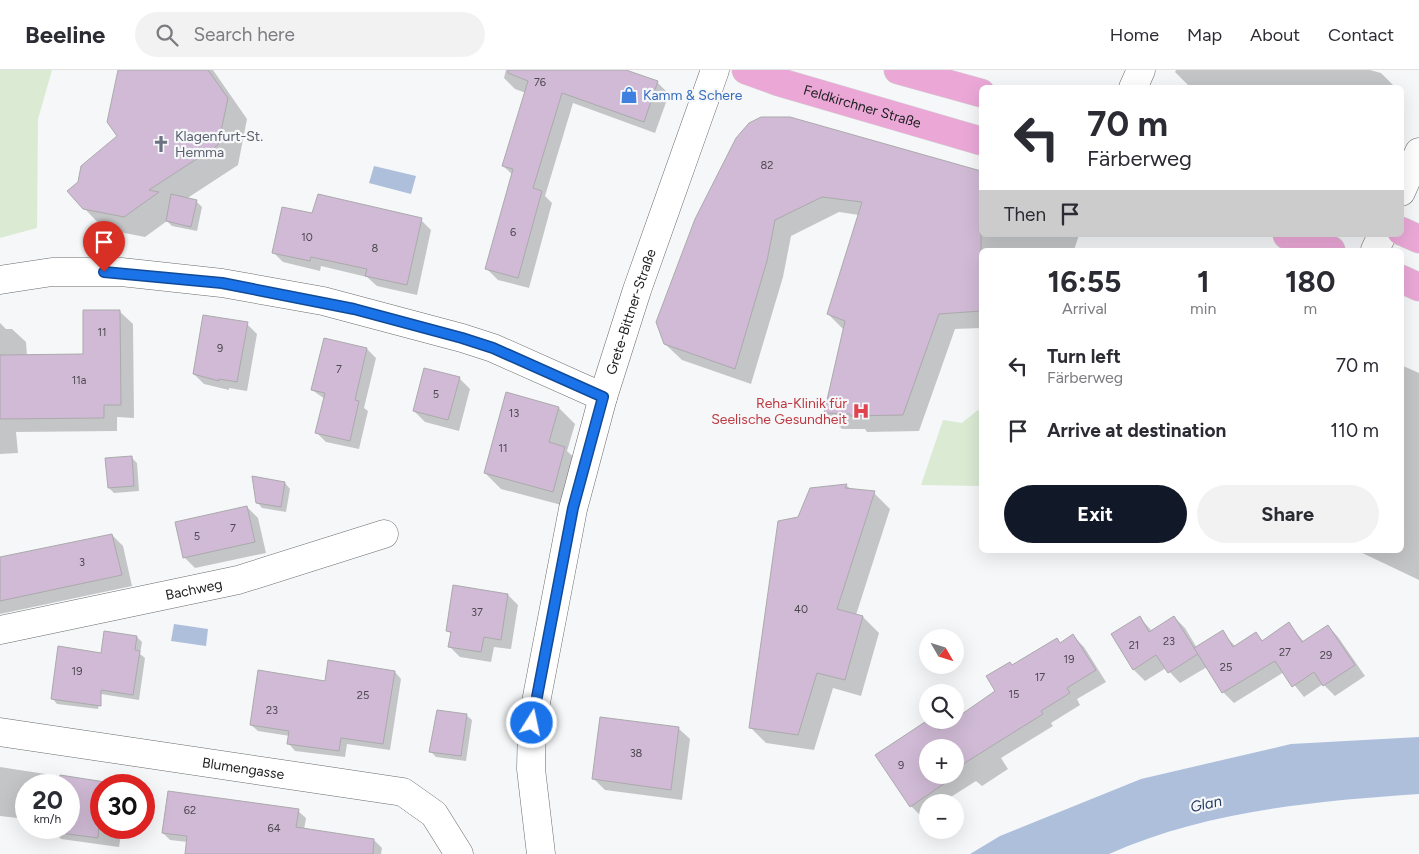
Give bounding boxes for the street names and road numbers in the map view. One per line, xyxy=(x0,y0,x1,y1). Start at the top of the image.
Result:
street label: Feldkirchner Straße xyxy=(801,82,923,132)
street label: Grete-Bittner-Straße xyxy=(603,246,660,377)
street label: Bachweg xyxy=(164,576,224,604)
street label: Blumengasse xyxy=(201,754,286,783)

